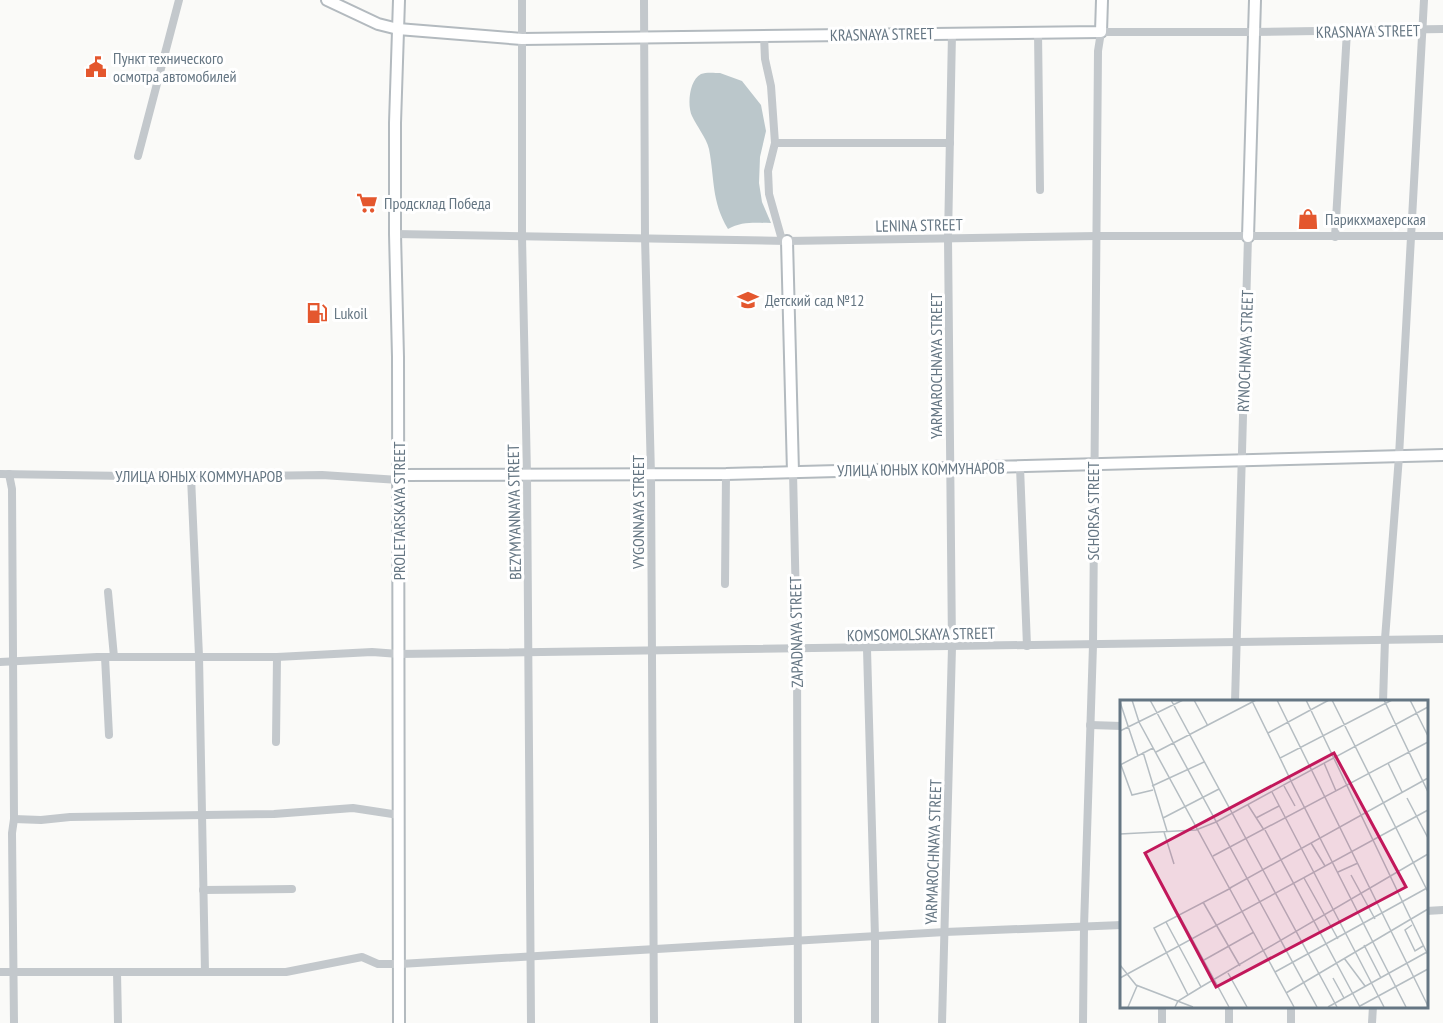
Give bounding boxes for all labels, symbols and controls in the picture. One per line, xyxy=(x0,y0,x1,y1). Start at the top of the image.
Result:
street label: KRASNAYA STREET xyxy=(1316,20,1420,42)
street label: KRASNAYA STREET xyxy=(830,23,934,45)
place label: Пункт технического осмотра автомобилей xyxy=(113,48,237,86)
public building icon: Пункт технического осмотра автомобилей xyxy=(84,55,108,79)
supermarket icon: Продсклад Победа xyxy=(355,191,379,215)
place label: Продсклад Победа xyxy=(384,193,491,213)
shop icon: Парикхмахерская xyxy=(1296,207,1320,231)
place label: Парикхмахерская xyxy=(1325,209,1426,229)
street label: LENINA STREET xyxy=(875,214,963,236)
school or university icon: Детский сад №12 xyxy=(736,288,760,312)
place label: Детский сад №12 xyxy=(765,290,864,310)
street label: RYNOCHNAYA STREET xyxy=(1233,290,1257,412)
street label: YARMAROCHNAYA STREET xyxy=(926,293,946,439)
fuel station icon: Lukoil xyxy=(305,301,329,325)
place label: Lukoil xyxy=(334,303,368,323)
street label: PROLETARSKAYA STREET xyxy=(389,442,409,580)
street label: BEZYMYANNAYA STREET xyxy=(503,444,525,580)
street label: VYGONNAYA STREET xyxy=(628,455,648,570)
street label: УЛИЦА ЮНЫХ КОММУНАРОВ xyxy=(837,458,1005,480)
street label: SCHORSA STREET xyxy=(1083,461,1103,561)
street label: УЛИЦА ЮНЫХ КОММУНАРОВ xyxy=(115,466,283,486)
street label: ZAPADNAYA STREET xyxy=(785,576,807,688)
street label: KOMSOMOLSKAYA STREET xyxy=(847,623,995,645)
inset map xyxy=(1120,700,1428,1008)
street label: YARMAROCHNAYA STREET xyxy=(920,779,946,925)

